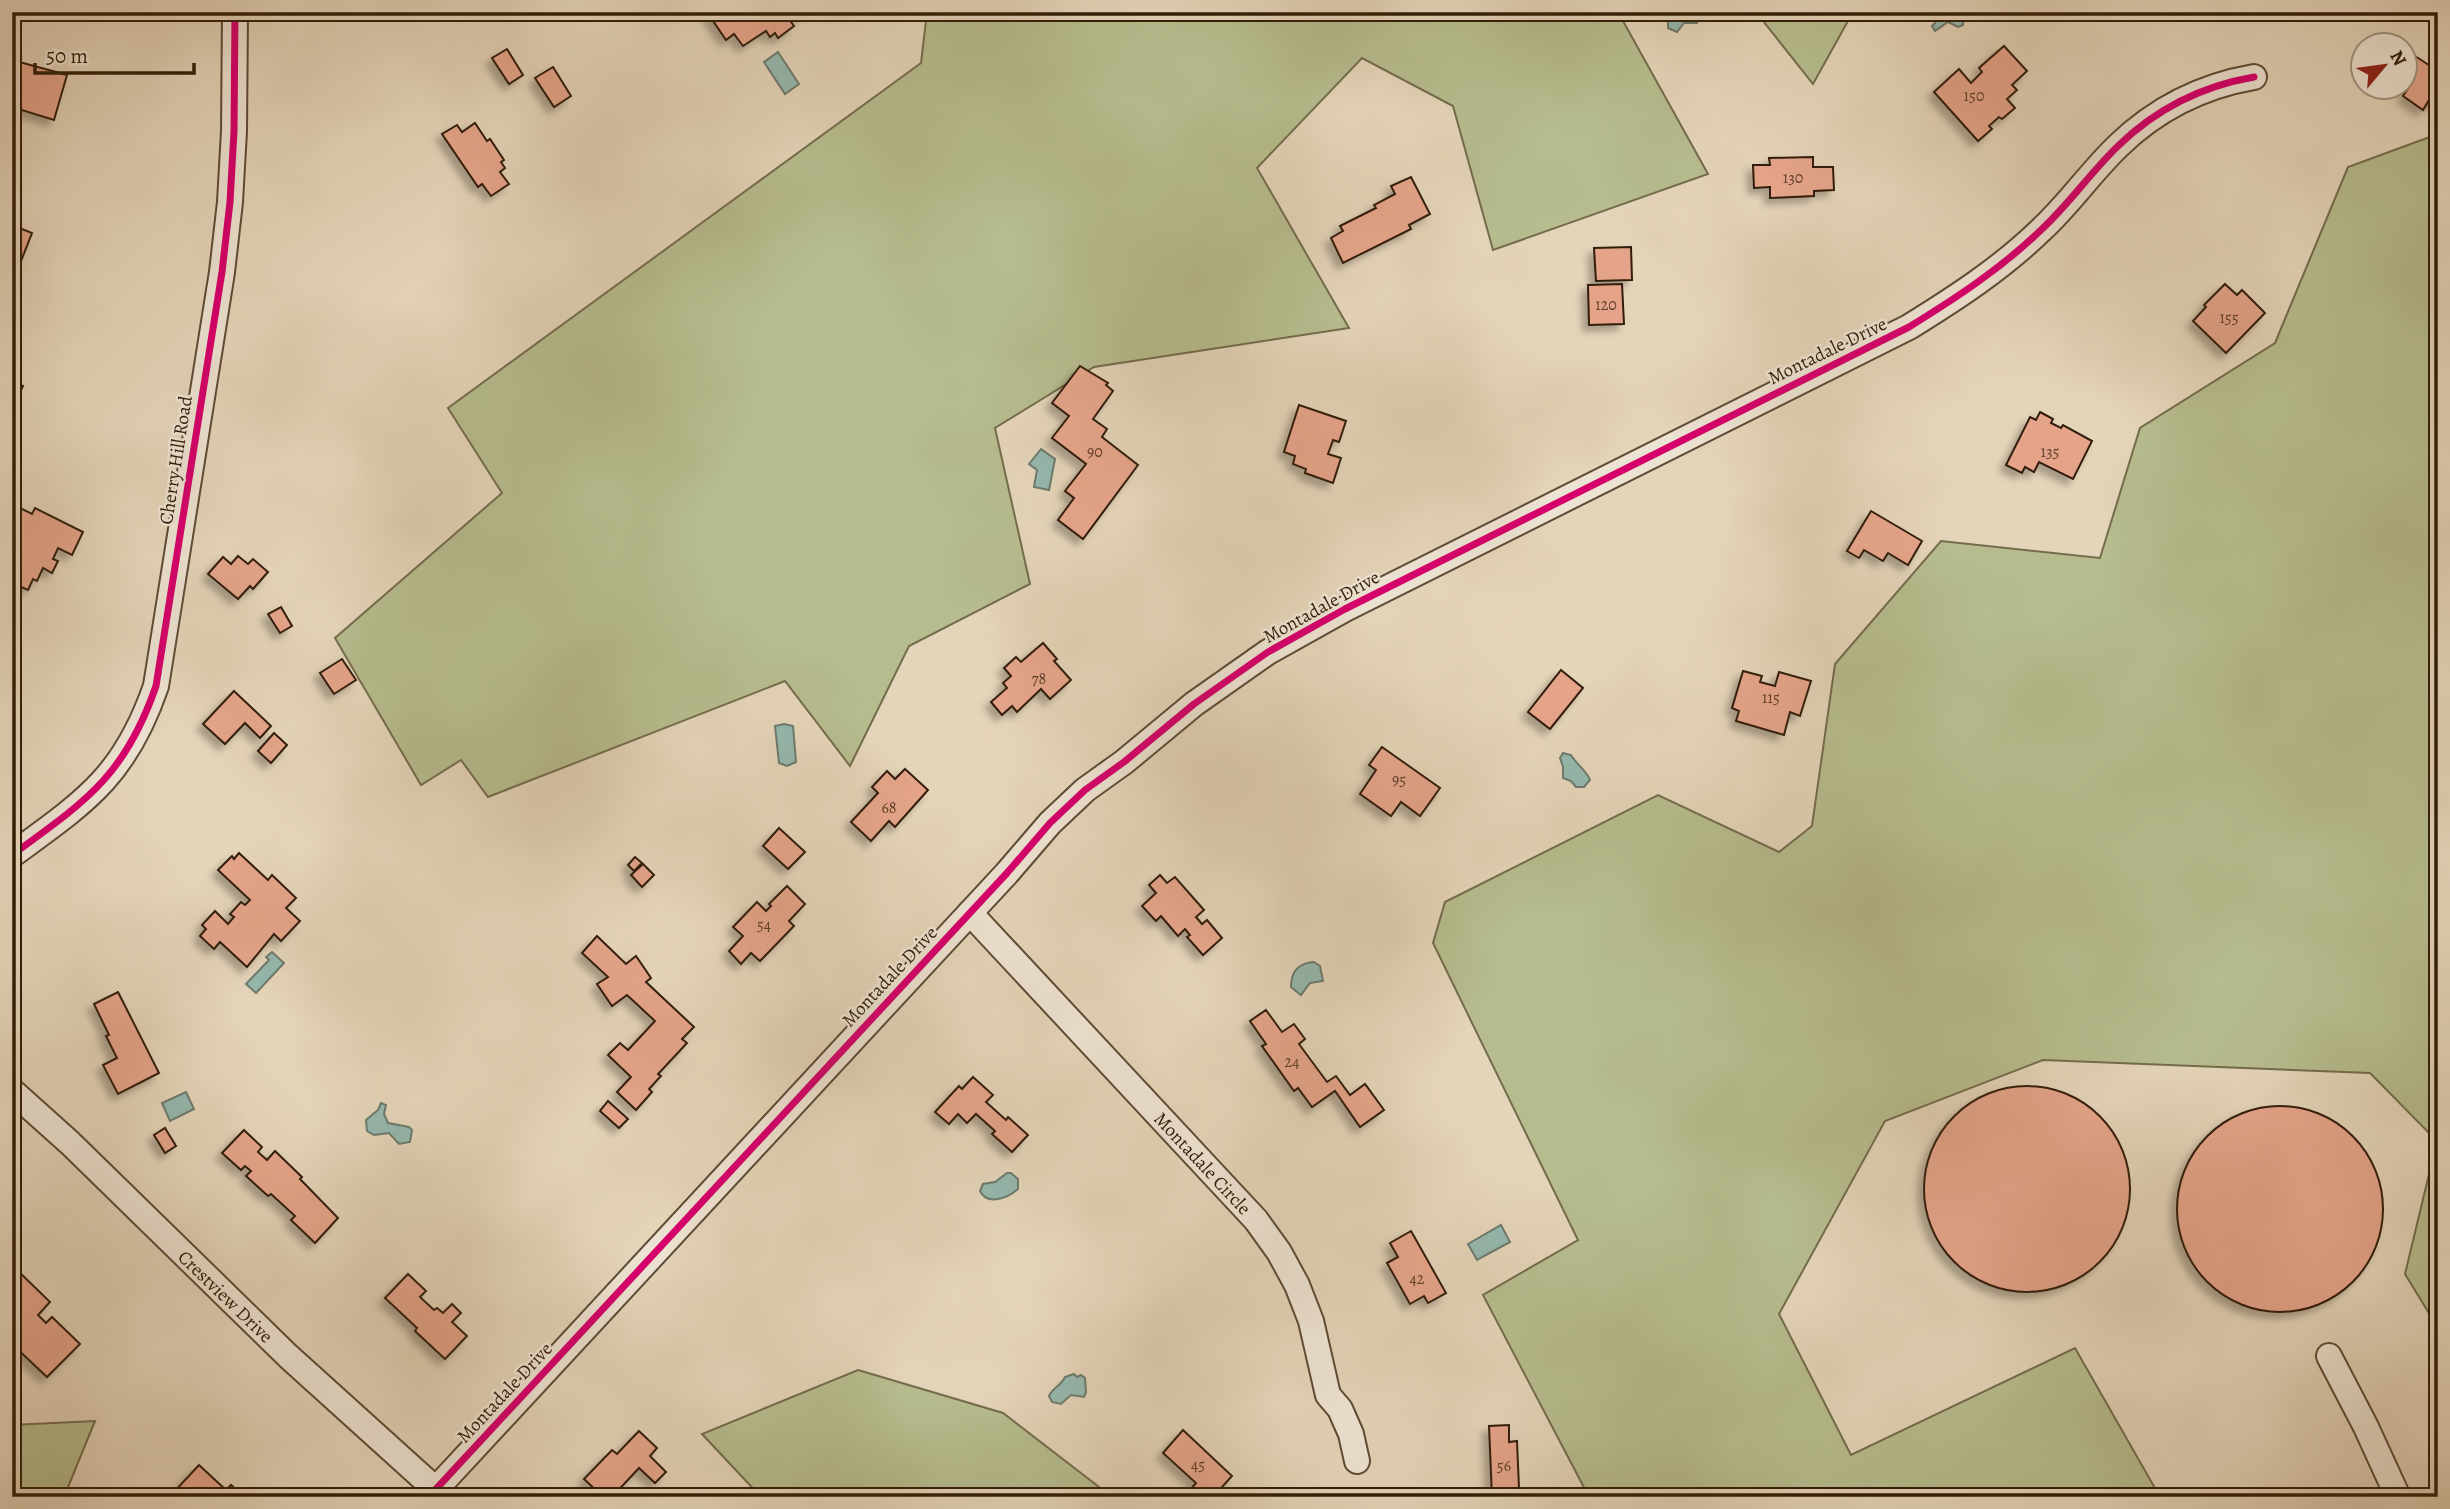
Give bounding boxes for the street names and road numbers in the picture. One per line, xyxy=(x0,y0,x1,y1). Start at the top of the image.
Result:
street label: Montadale Drive xyxy=(1764,311,1891,391)
street label: Cherry Hill Road xyxy=(153,393,199,526)
street label: Montadale Drive xyxy=(1259,564,1384,650)
street label: Montadale Drive xyxy=(836,921,943,1033)
street label: Montadale Circle xyxy=(1148,1107,1257,1221)
street label: Crestview Drive xyxy=(172,1245,279,1349)
street label: Montadale Drive xyxy=(451,1337,558,1449)

